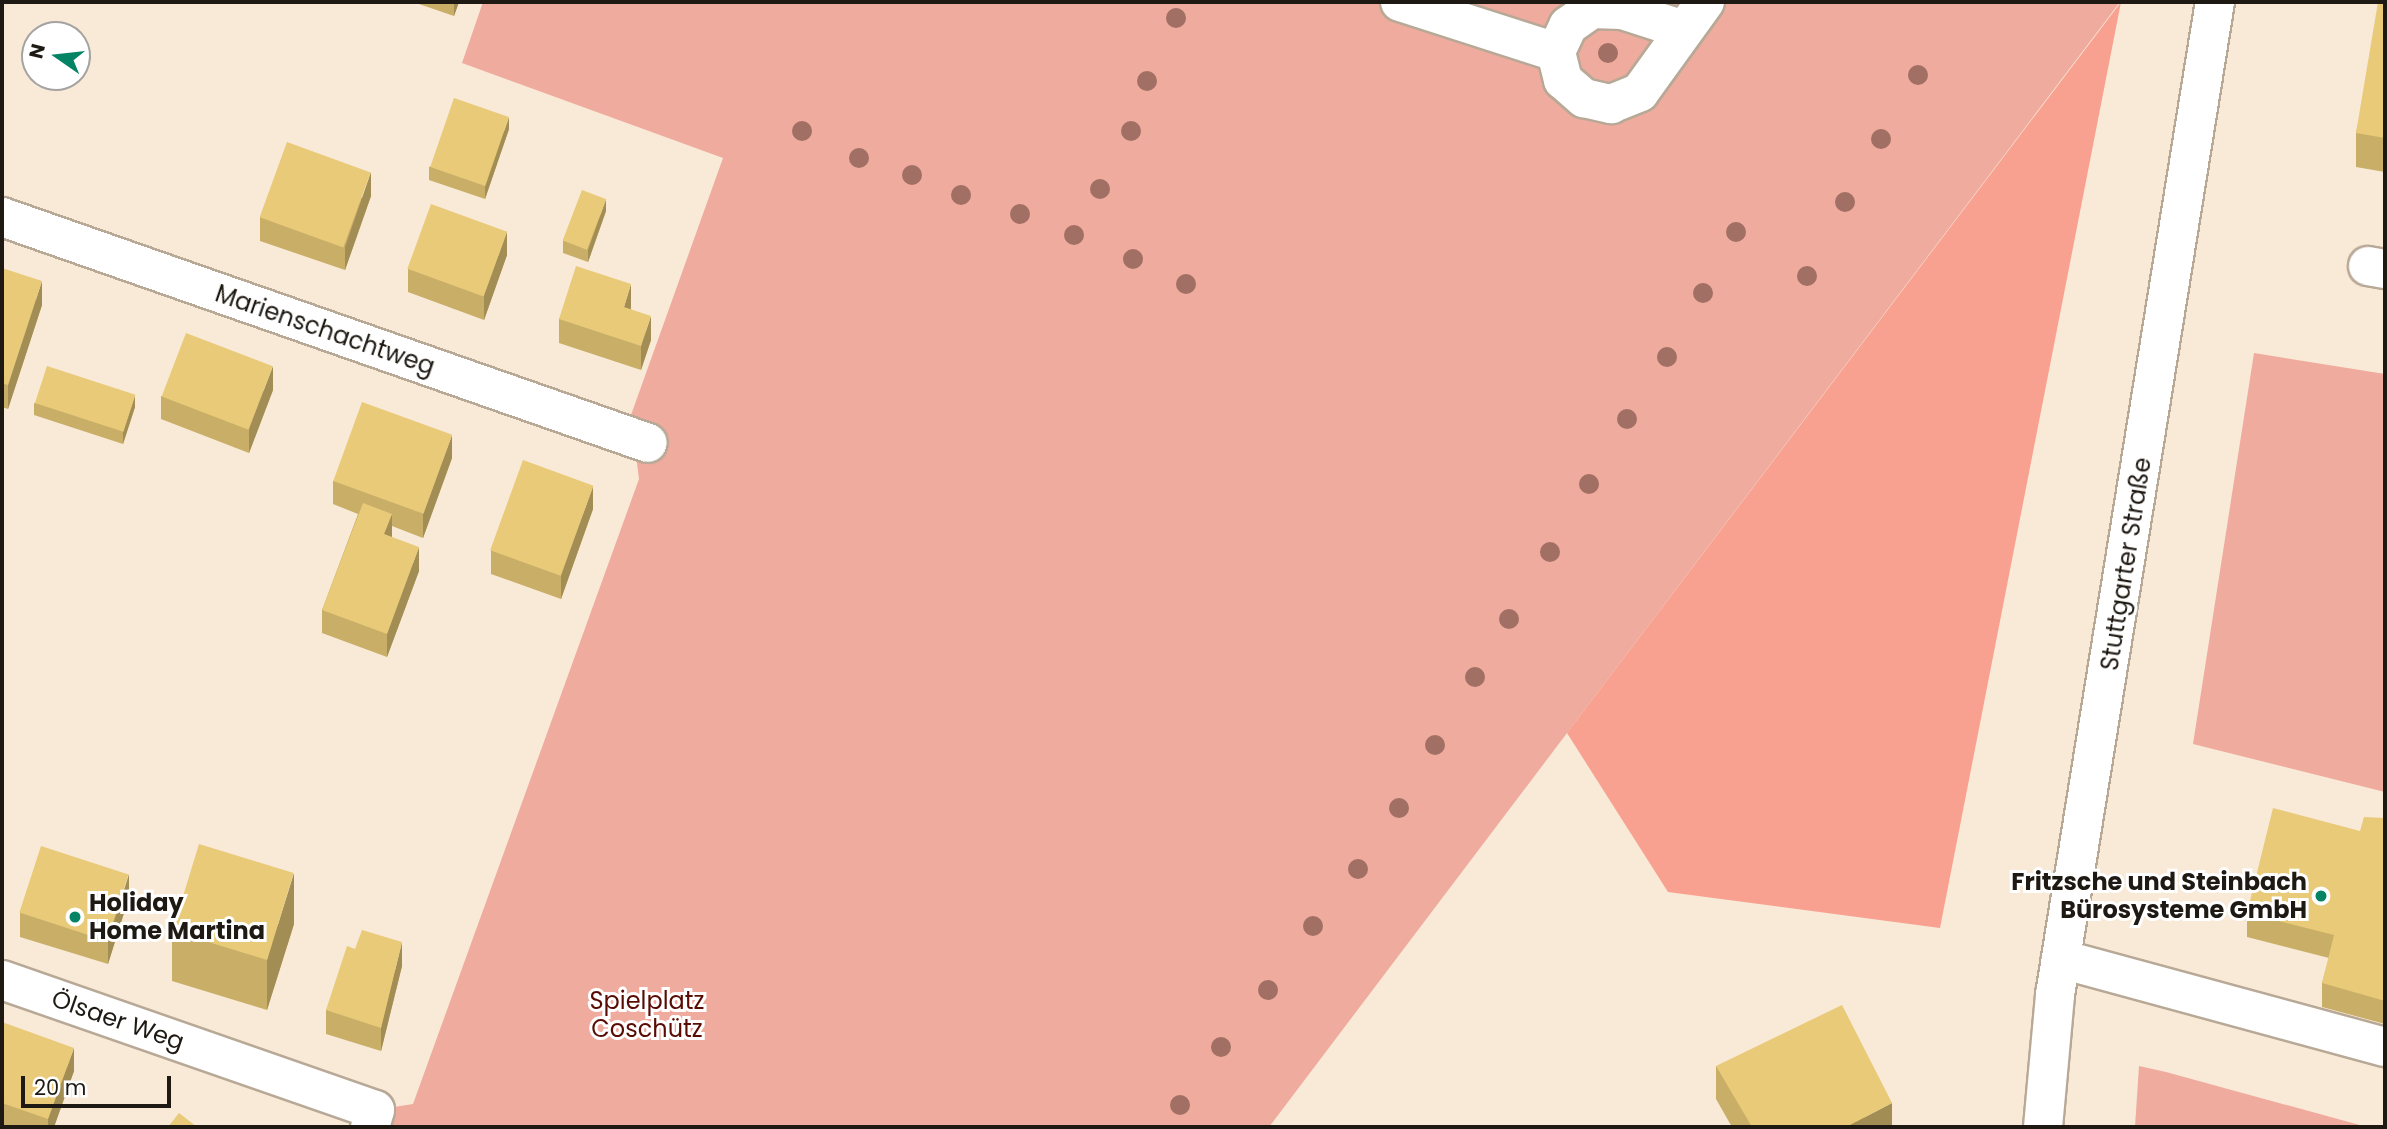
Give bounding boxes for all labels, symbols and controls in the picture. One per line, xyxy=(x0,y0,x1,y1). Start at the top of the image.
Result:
north arrow xyxy=(21,21,91,91)
text: N xyxy=(22,41,52,61)
street label: Marienschachtweg xyxy=(212,279,438,381)
street label: Stuttgarter Straße xyxy=(2095,455,2157,673)
place label: Fritzsche und Steinbach Bürosysteme GmbH xyxy=(2011,868,2307,924)
marker: Fritzsche und Steinbach Bürosysteme GmbH xyxy=(2313,888,2329,904)
place label: Holiday Home Martina xyxy=(89,889,265,945)
marker: Holiday Home Martina xyxy=(67,909,83,925)
street label: Ölsaer Weg xyxy=(48,984,188,1056)
park label: Spielplatz Coschütz xyxy=(589,987,705,1043)
scale bar xyxy=(24,1062,175,1106)
text: 20 m xyxy=(34,1073,87,1102)

